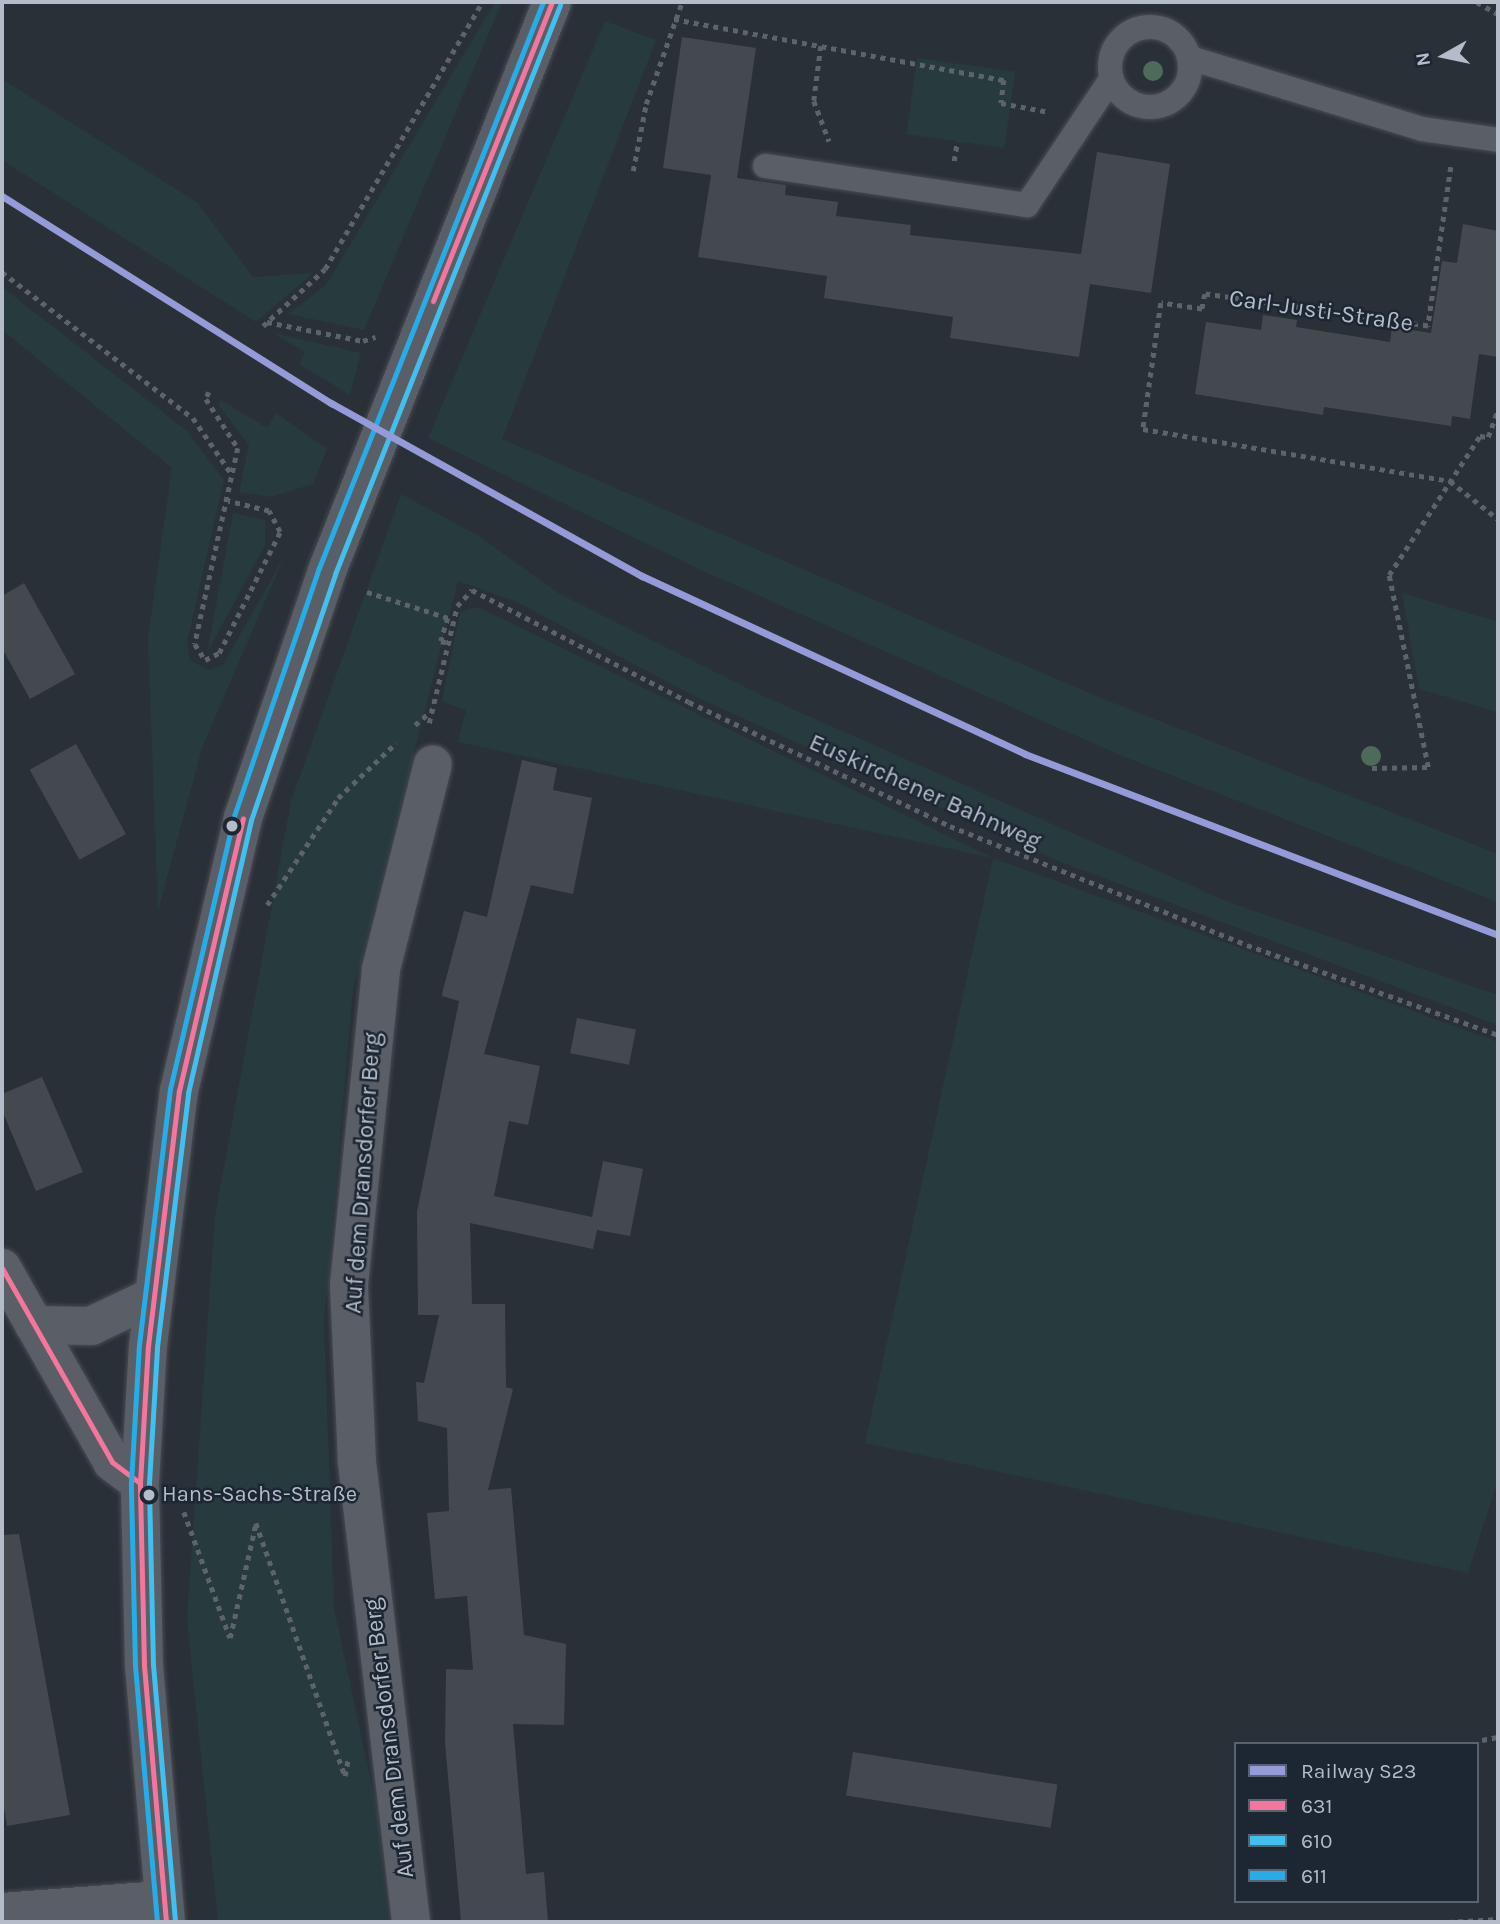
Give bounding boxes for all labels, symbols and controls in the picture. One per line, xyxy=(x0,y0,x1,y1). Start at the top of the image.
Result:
north arrow xyxy=(1409,21,1479,91)
text: N xyxy=(1411,51,1435,68)
street label: Carl-Justi-Straße xyxy=(1227,284,1415,338)
street label: Euskirchener Bahnweg xyxy=(805,728,1045,856)
unlabelled marker xyxy=(225,819,239,833)
street label: Auf dem Dransdorfer Berg xyxy=(339,1031,387,1315)
place label: Hans-Sachs-Straße xyxy=(162,1482,357,1508)
marker: Hans-Sachs-Straße xyxy=(142,1488,156,1502)
street label: Auf dem Dransdorfer Berg xyxy=(358,1596,420,1880)
legend xyxy=(1234,1742,1479,1903)
text: Railway S23 xyxy=(1301,1759,1416,1783)
text: 631 xyxy=(1301,1794,1332,1818)
text: 610 xyxy=(1301,1829,1332,1853)
text: 611 xyxy=(1301,1864,1327,1888)

